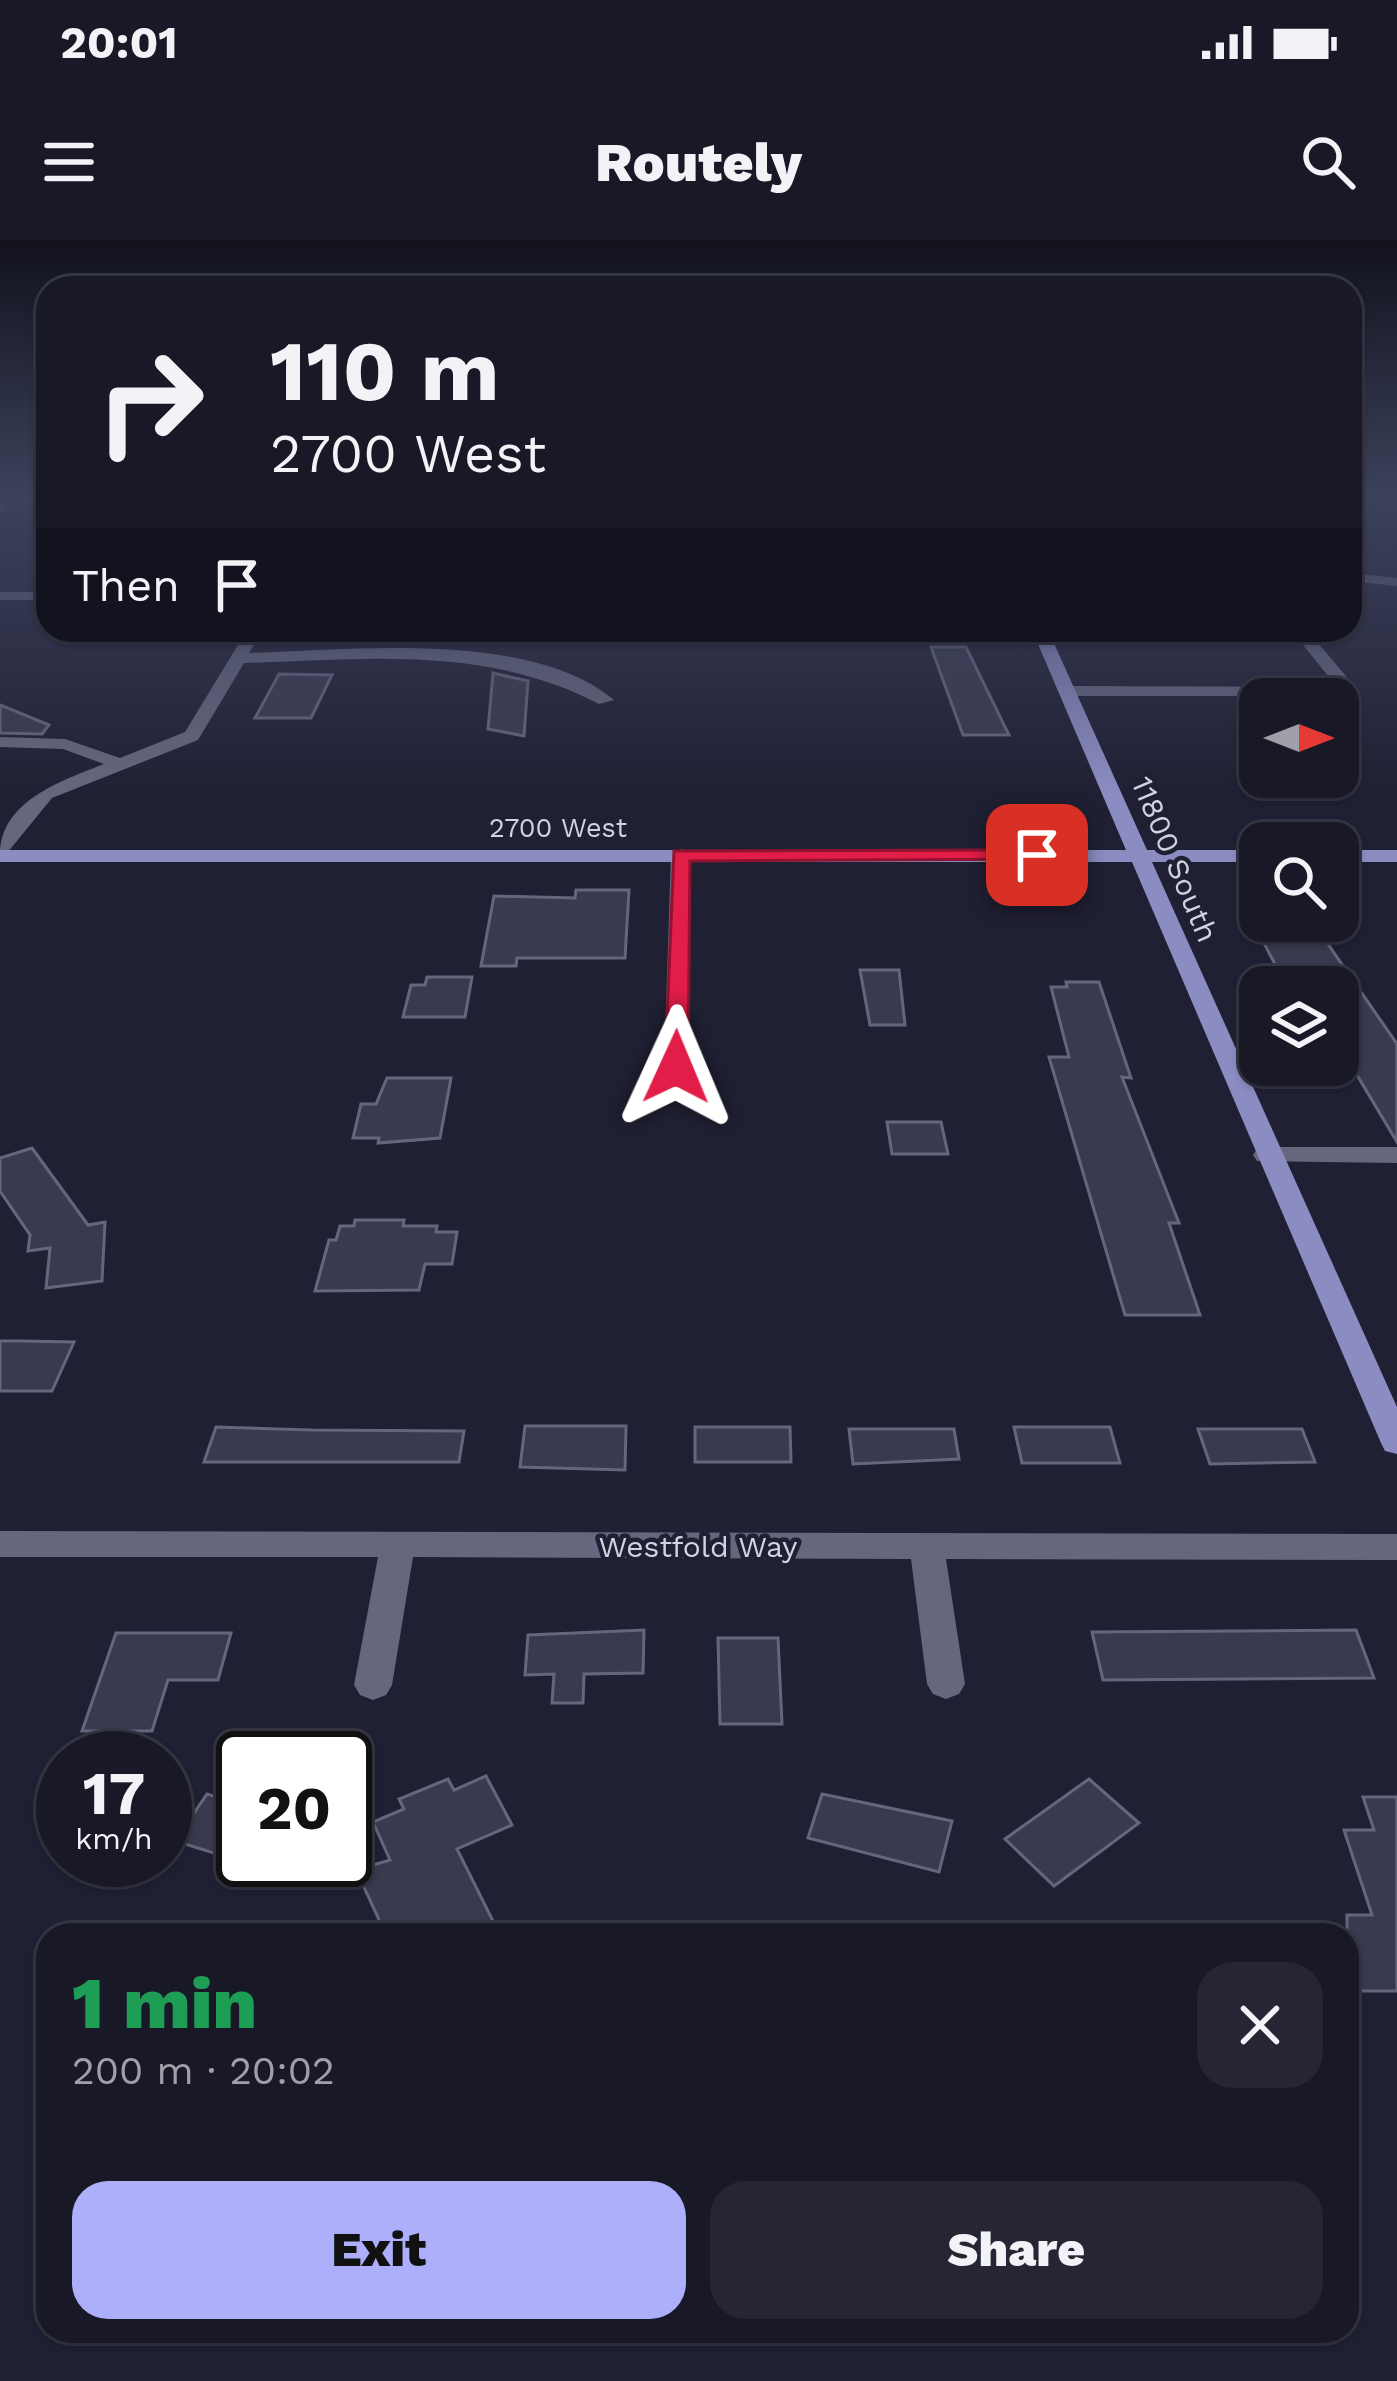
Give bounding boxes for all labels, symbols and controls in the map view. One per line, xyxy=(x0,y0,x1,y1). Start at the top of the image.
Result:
text: 20:01 xyxy=(60,16,178,69)
icon: menu xyxy=(36,129,102,195)
icon: search xyxy=(1295,129,1361,195)
text: Routely xyxy=(595,131,802,194)
text: 110 m xyxy=(270,322,500,420)
icon: right xyxy=(72,324,228,480)
text: 2700 West xyxy=(270,422,546,485)
icon: arrive xyxy=(204,552,270,618)
text: Then xyxy=(72,559,180,612)
north arrow xyxy=(1239,678,1359,798)
map controls xyxy=(1239,678,1359,1086)
street label: 11800 South xyxy=(1124,771,1226,947)
pin xyxy=(986,804,1088,906)
street label: 2700 West xyxy=(489,812,627,844)
icon: arrive xyxy=(1004,822,1070,888)
button: search xyxy=(1239,822,1359,942)
button: layers xyxy=(1239,966,1359,1086)
position arrow xyxy=(613,1004,739,1130)
street label: Westfold Way xyxy=(599,1529,798,1564)
speed limit sign: 20 xyxy=(216,1731,372,1887)
text: 17 xyxy=(83,1758,145,1829)
text: km/h xyxy=(75,1821,153,1856)
text: 1 min xyxy=(72,1961,257,2045)
button: close xyxy=(1197,1962,1323,2088)
text: 200 m · 20:02 xyxy=(72,2048,335,2093)
button: Exit xyxy=(72,2181,686,2319)
button: Share xyxy=(710,2181,1323,2319)

